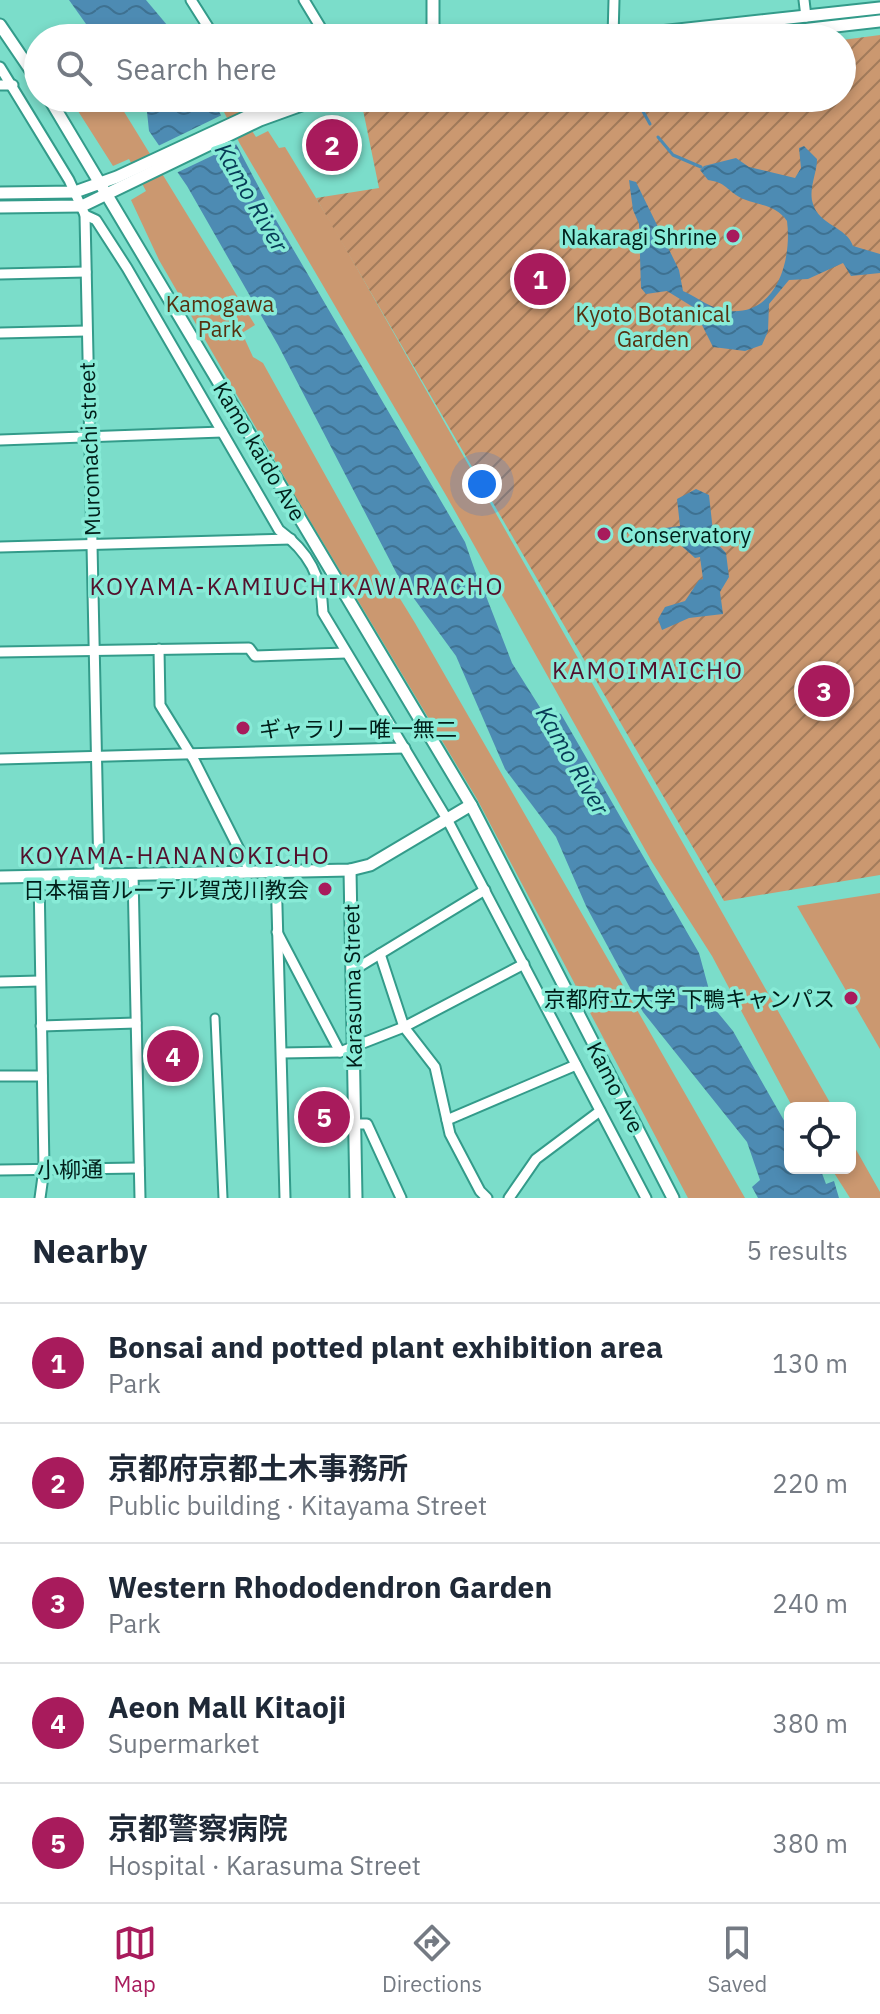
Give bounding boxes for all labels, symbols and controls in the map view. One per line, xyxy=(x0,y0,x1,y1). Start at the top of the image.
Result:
search box xyxy=(24,24,856,112)
icon: search xyxy=(52,46,96,90)
text: Search here xyxy=(116,49,277,88)
pin: 2 xyxy=(306,115,358,175)
water label: Kamo River xyxy=(208,137,297,258)
place label: Nakaragi Shrine xyxy=(561,222,717,251)
marker: Nakaragi Shrine xyxy=(724,227,742,245)
pin: 1 xyxy=(514,249,566,309)
park label: Kamogawa Park xyxy=(166,289,275,343)
park label: Kyoto Botanical Garden xyxy=(575,299,731,353)
street label: Muromachi street xyxy=(71,362,107,536)
street label: Kamo kaido Ave xyxy=(207,376,313,526)
your location xyxy=(462,464,502,504)
place label: Conservatory xyxy=(620,520,751,549)
marker: Conservatory xyxy=(595,525,613,543)
district label: KOYAMA-KAMIUCHIKAWARACHO xyxy=(89,570,505,602)
district label: KAMOIMAICHO xyxy=(552,654,744,686)
pin: 3 xyxy=(798,661,850,721)
water label: Kamo River xyxy=(529,700,618,821)
place label: ギャラリー唯一無二 xyxy=(259,714,457,743)
marker: ギャラリー唯一無二 xyxy=(234,719,252,737)
district label: KOYAMA-HANANOKICHO xyxy=(19,839,331,871)
place label: 日本福音ルーテル賀茂川教会 xyxy=(23,875,309,904)
marker: 日本福音ルーテル賀茂川教会 xyxy=(316,880,334,898)
street label: Karasuma Street xyxy=(336,903,368,1069)
place label: 京都府立大学 下鴨キャンパス xyxy=(544,984,835,1013)
marker: 京都府立大学 下鴨キャンパス xyxy=(842,989,860,1007)
pin: 4 xyxy=(147,1026,199,1086)
street label: Kamo Ave xyxy=(581,1037,651,1137)
pin: 5 xyxy=(298,1087,350,1147)
map controls xyxy=(784,1102,856,1174)
button: locate xyxy=(784,1102,856,1174)
street label: 小柳通 xyxy=(37,1154,103,1184)
text: Nearby xyxy=(32,1228,147,1272)
text: 5 results xyxy=(746,1233,848,1267)
text: Bonsai and potted plant exhibition area xyxy=(108,1327,663,1366)
text: 1 xyxy=(50,1346,66,1380)
text: 130 m xyxy=(772,1346,848,1380)
text: Park xyxy=(108,1366,161,1400)
text: 京都府京都土木事務所 xyxy=(108,1448,408,1487)
text: 2 xyxy=(50,1466,66,1500)
text: 220 m xyxy=(772,1466,848,1500)
text: Public building · Kitayama Street xyxy=(108,1488,487,1522)
text: Western Rhododendron Garden xyxy=(108,1567,552,1606)
text: 3 xyxy=(50,1586,66,1620)
text: 240 m xyxy=(772,1586,848,1620)
text: Park xyxy=(108,1606,161,1640)
text: Aeon Mall Kitaoji xyxy=(108,1687,346,1726)
text: 4 xyxy=(50,1706,66,1740)
text: 380 m xyxy=(772,1706,848,1740)
text: Supermarket xyxy=(108,1726,260,1760)
text: 京都警察病院 xyxy=(108,1808,288,1847)
text: 5 xyxy=(50,1826,66,1860)
text: 380 m xyxy=(772,1826,848,1860)
text: Hospital · Karasuma Street xyxy=(108,1848,421,1882)
tab: Map xyxy=(113,1921,157,1998)
tab: Directions xyxy=(382,1921,482,1998)
tab: Saved xyxy=(707,1921,767,1998)

